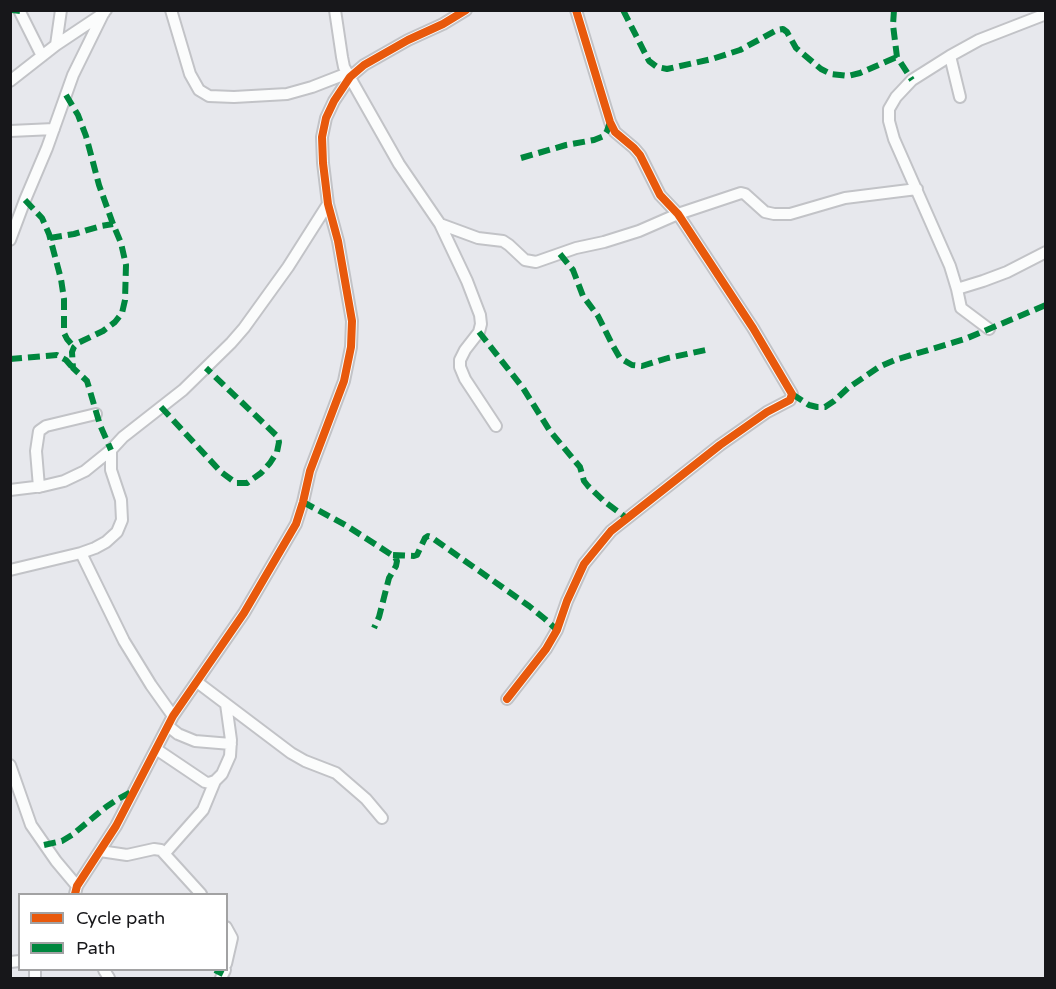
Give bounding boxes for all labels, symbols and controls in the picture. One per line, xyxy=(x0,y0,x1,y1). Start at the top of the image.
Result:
legend xyxy=(18,893,228,971)
text: Cycle path xyxy=(76,907,165,929)
text: Path xyxy=(76,937,115,959)

